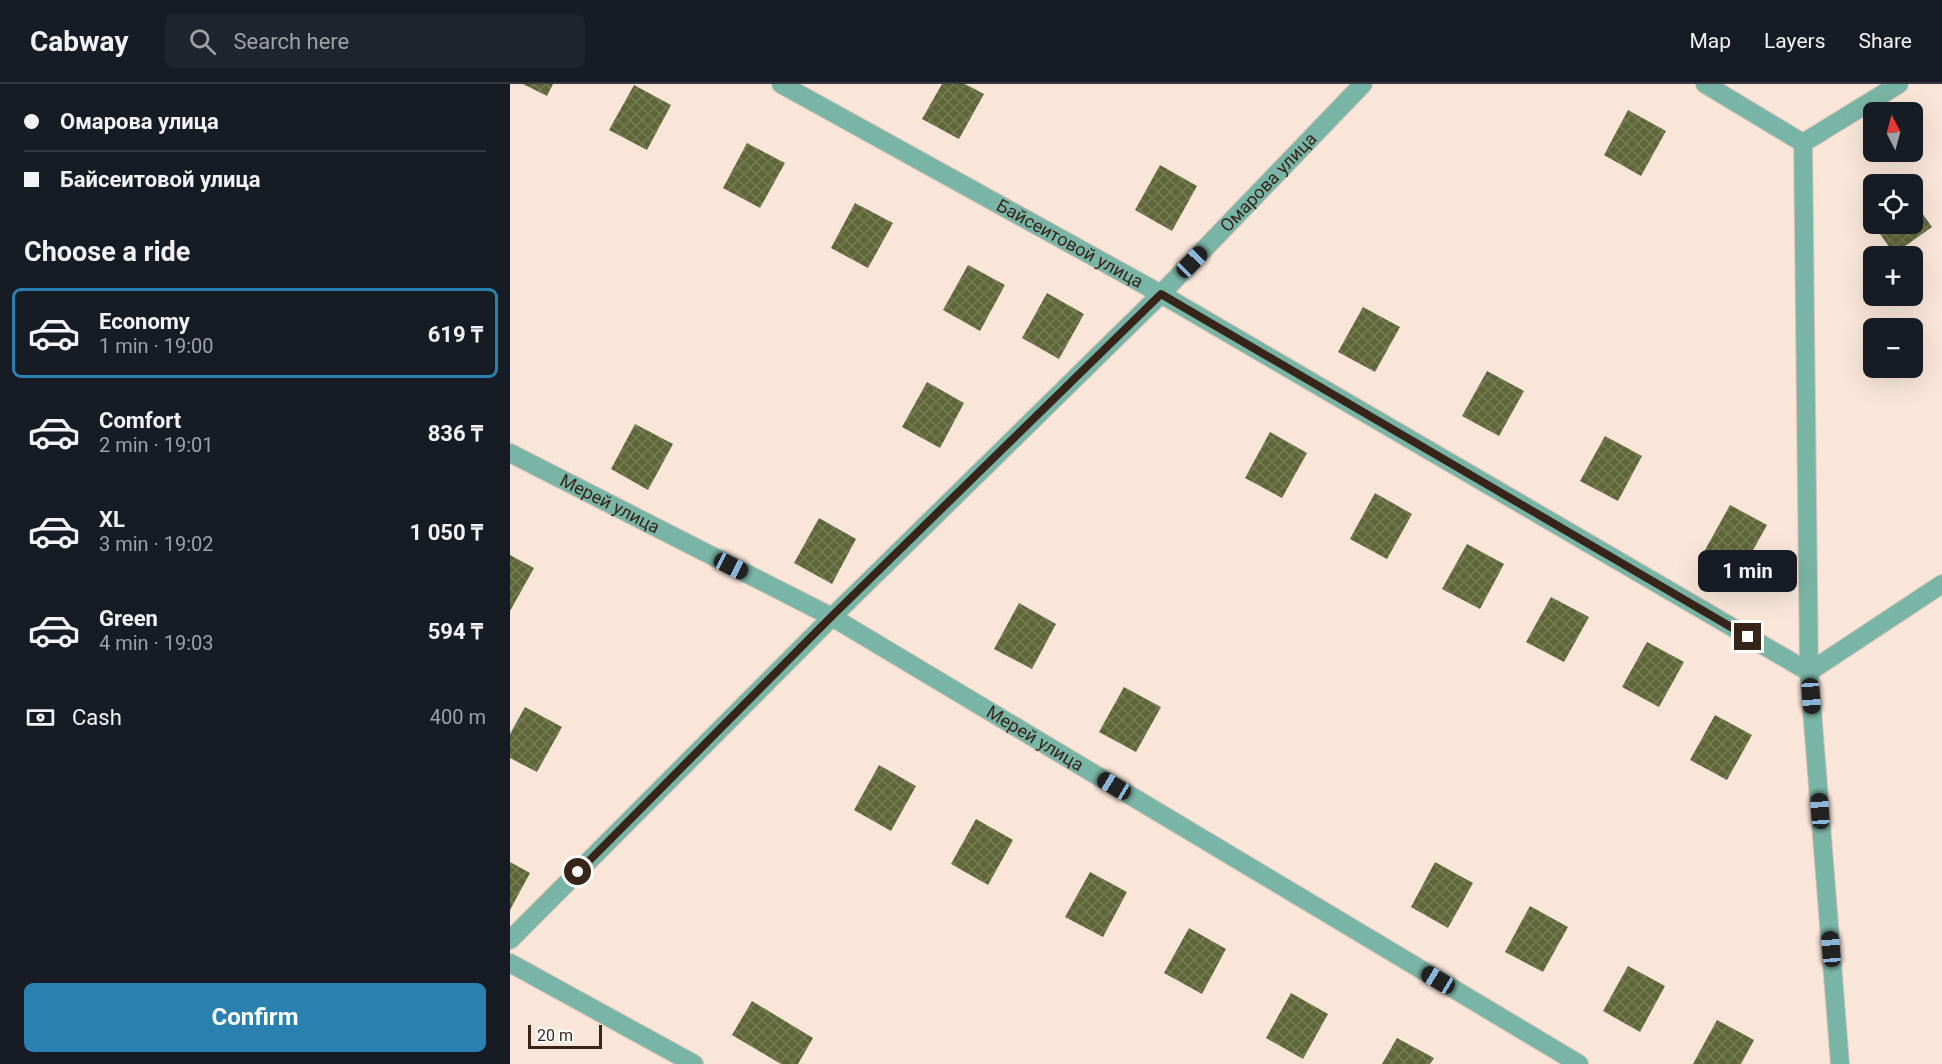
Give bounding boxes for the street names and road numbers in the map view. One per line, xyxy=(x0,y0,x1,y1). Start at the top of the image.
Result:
street label: Омарова улица xyxy=(1215,128,1321,236)
street label: Байсеитовой улица xyxy=(993,194,1147,292)
street label: Мерей улица xyxy=(557,469,663,538)
street label: Мерей улица xyxy=(983,701,1088,775)

